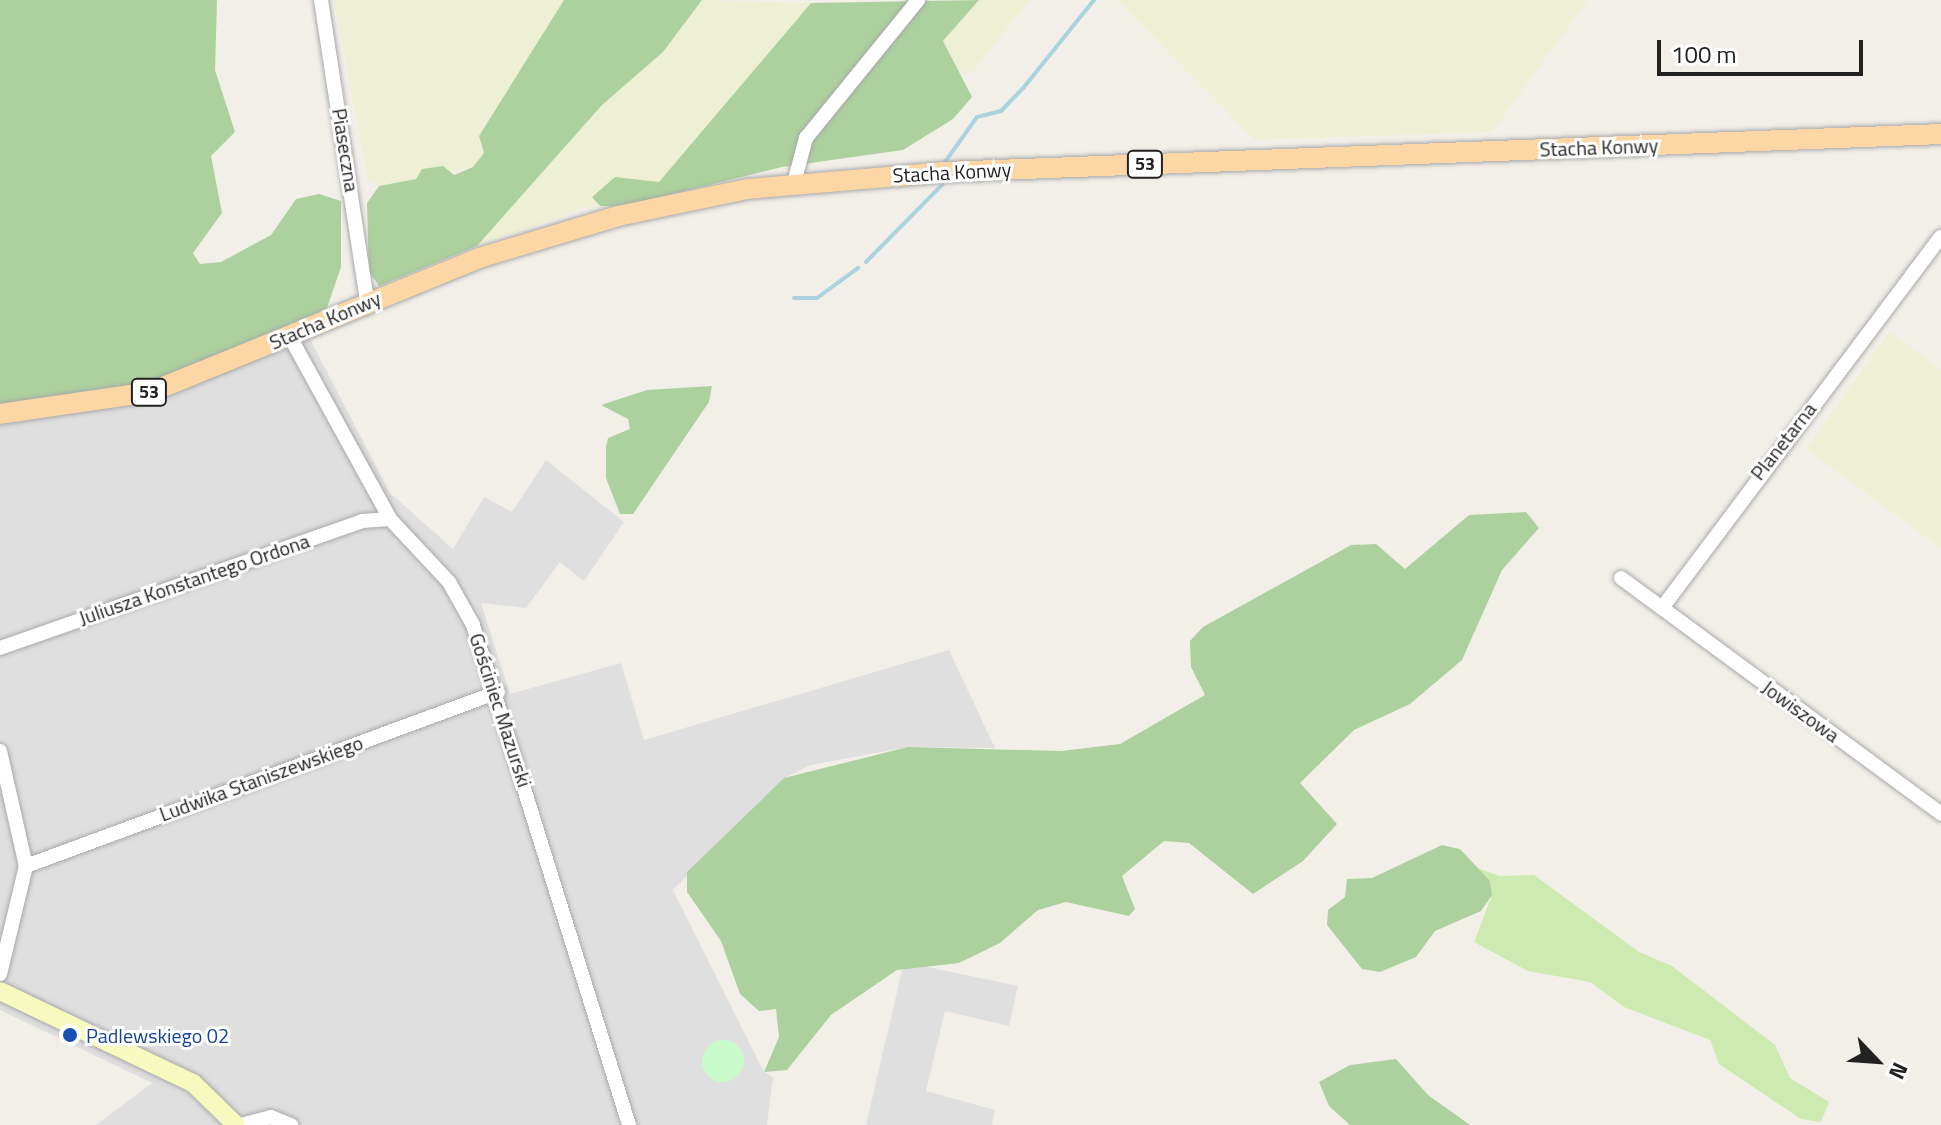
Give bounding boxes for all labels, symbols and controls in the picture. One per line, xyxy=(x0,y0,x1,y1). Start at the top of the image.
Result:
scale bar xyxy=(1661,24,1867,74)
text: 100 m xyxy=(1671,36,1737,72)
street label: Piaseczna xyxy=(328,107,364,193)
street label: Stacha Konwy xyxy=(1539,133,1659,161)
road number: 53 xyxy=(1125,150,1165,178)
street label: Stacha Konwy xyxy=(892,157,1012,187)
street label: Stacha Konwy xyxy=(266,286,384,354)
road number: 53 xyxy=(129,378,169,406)
street label: Planetarna xyxy=(1745,397,1821,485)
street label: Juliusza Konstantego Ordona xyxy=(76,528,312,630)
street label: Gościniec Mazurski xyxy=(465,630,537,790)
street label: Jowiszowa xyxy=(1758,675,1844,747)
street label: Ludwika Staniszewskiego xyxy=(156,730,366,826)
north arrow xyxy=(1837,1021,1917,1101)
place label: Padlewskiego 02 xyxy=(86,1023,229,1047)
marker: Padlewskiego 02 xyxy=(61,1026,79,1044)
text: N xyxy=(1880,1057,1917,1085)

